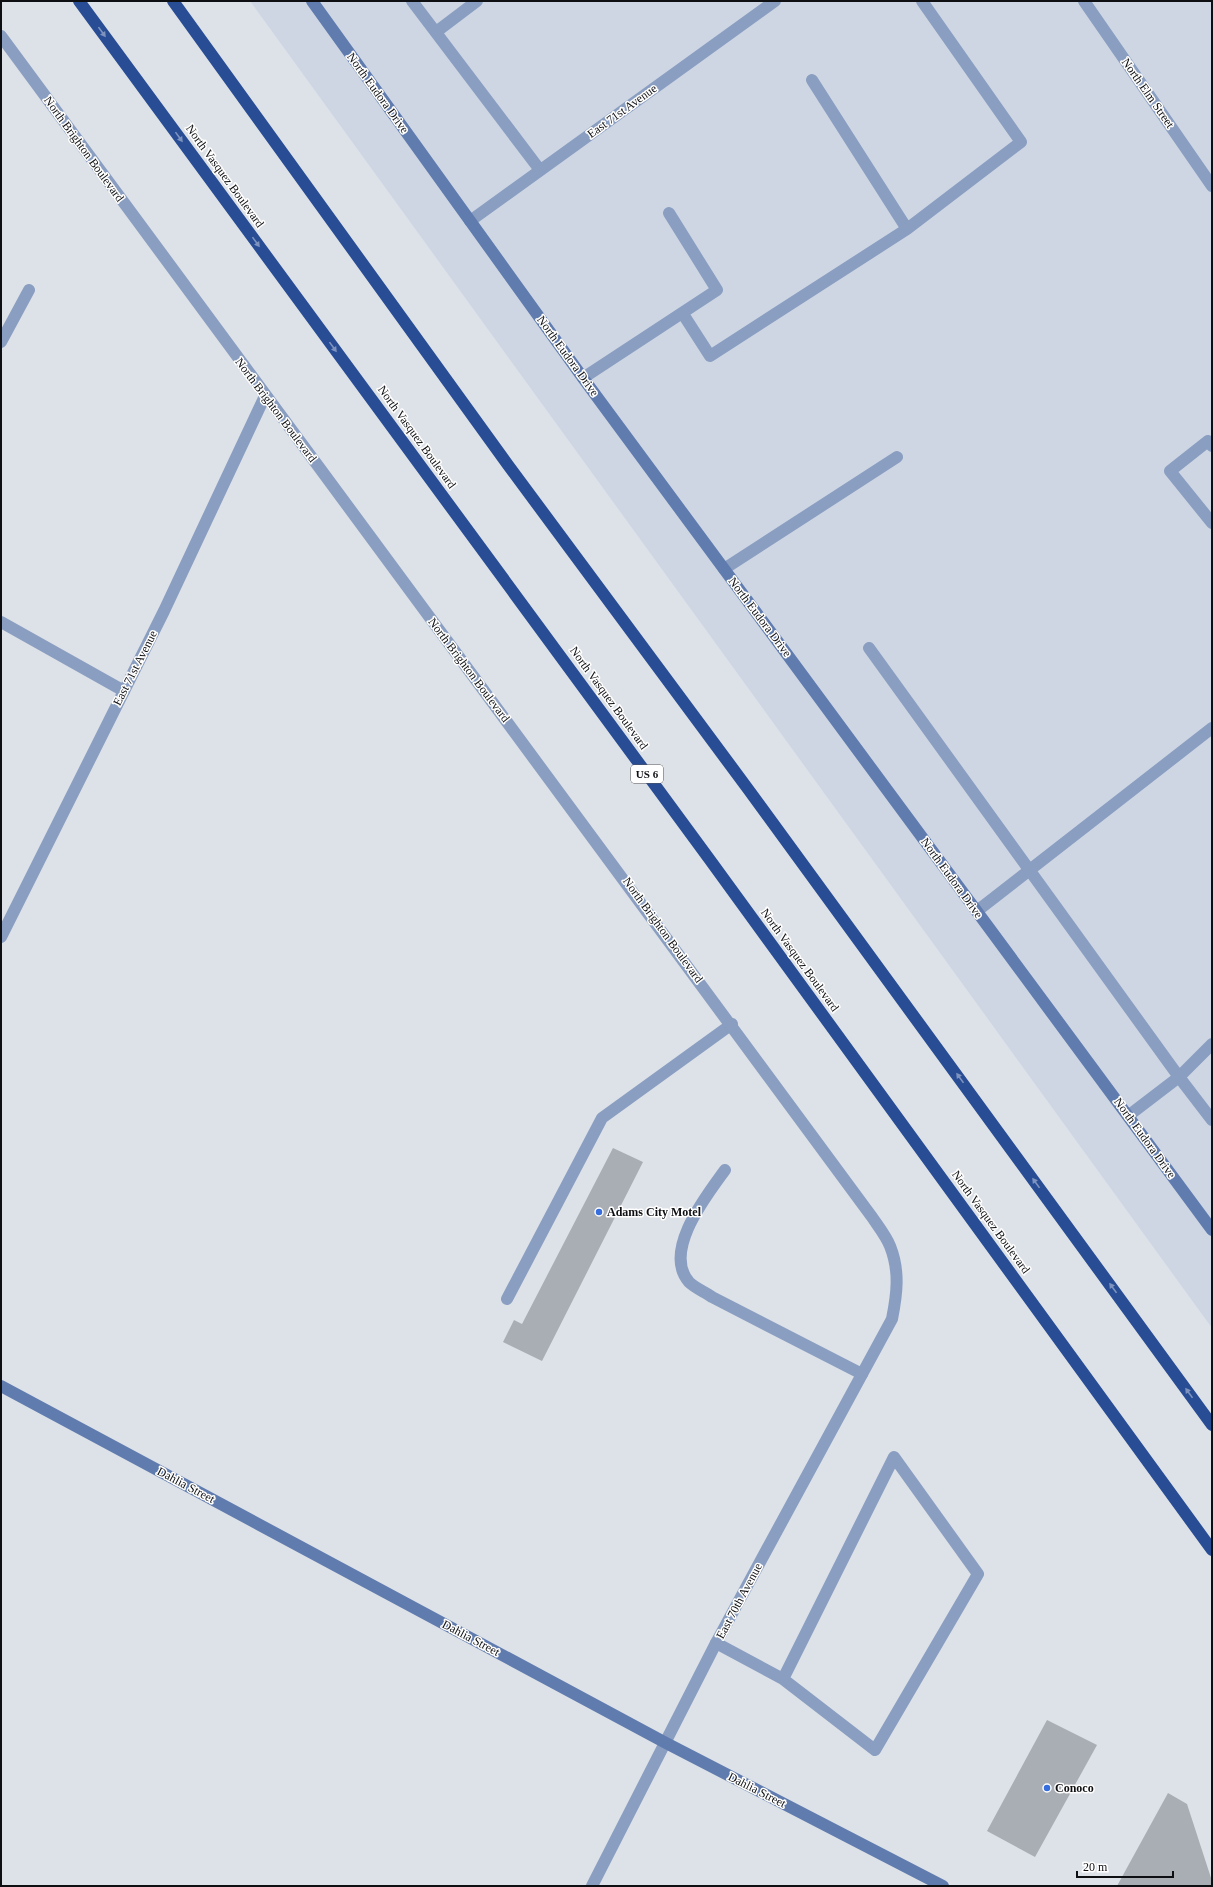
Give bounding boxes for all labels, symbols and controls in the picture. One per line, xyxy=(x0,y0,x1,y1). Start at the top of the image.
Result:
one-way arrow xyxy=(98,27,106,38)
street label: North Eudora Drive xyxy=(344,50,412,136)
street label: North Elm Street xyxy=(1119,55,1178,131)
street label: East 71st Avenue xyxy=(585,81,659,141)
street label: North Brighton Boulevard xyxy=(41,94,127,204)
street label: North Vasquez Boulevard xyxy=(183,122,267,230)
one-way arrow xyxy=(175,132,183,143)
one-way arrow xyxy=(252,237,260,247)
street label: North Eudora Drive xyxy=(534,313,602,399)
one-way arrow xyxy=(329,341,337,352)
street label: North Brighton Boulevard xyxy=(232,355,320,465)
street label: North Vasquez Boulevard xyxy=(375,383,459,491)
street label: North Eudora Drive xyxy=(726,574,794,660)
street label: North Brighton Boulevard xyxy=(425,615,513,725)
street label: East 71st Avenue xyxy=(110,628,160,708)
street label: North Vasquez Boulevard xyxy=(567,644,651,752)
road number: US 6 xyxy=(631,765,663,783)
street label: North Eudora Drive xyxy=(918,835,986,921)
street label: North Brighton Boulevard xyxy=(620,875,706,985)
street label: North Vasquez Boulevard xyxy=(758,906,842,1014)
one-way arrow xyxy=(956,1073,964,1083)
street label: North Eudora Drive xyxy=(1111,1095,1179,1181)
street label: North Vasquez Boulevard xyxy=(949,1168,1033,1276)
one-way arrow xyxy=(1033,1178,1041,1188)
place label: Adams City Motel xyxy=(607,1205,702,1219)
marker: Adams City Motel xyxy=(594,1207,604,1217)
one-way arrow xyxy=(1109,1283,1117,1293)
one-way arrow xyxy=(1185,1388,1193,1399)
street label: Dahlia Street xyxy=(155,1464,218,1506)
street label: East 70th Avenue xyxy=(713,1561,765,1641)
street label: Dahlia Street xyxy=(440,1617,503,1659)
street label: Dahlia Street xyxy=(726,1769,789,1811)
place label: Conoco xyxy=(1055,1781,1094,1795)
marker: Conoco xyxy=(1042,1783,1052,1793)
scale bar xyxy=(1077,1853,1173,1879)
text: 20 m xyxy=(1083,1860,1108,1874)

